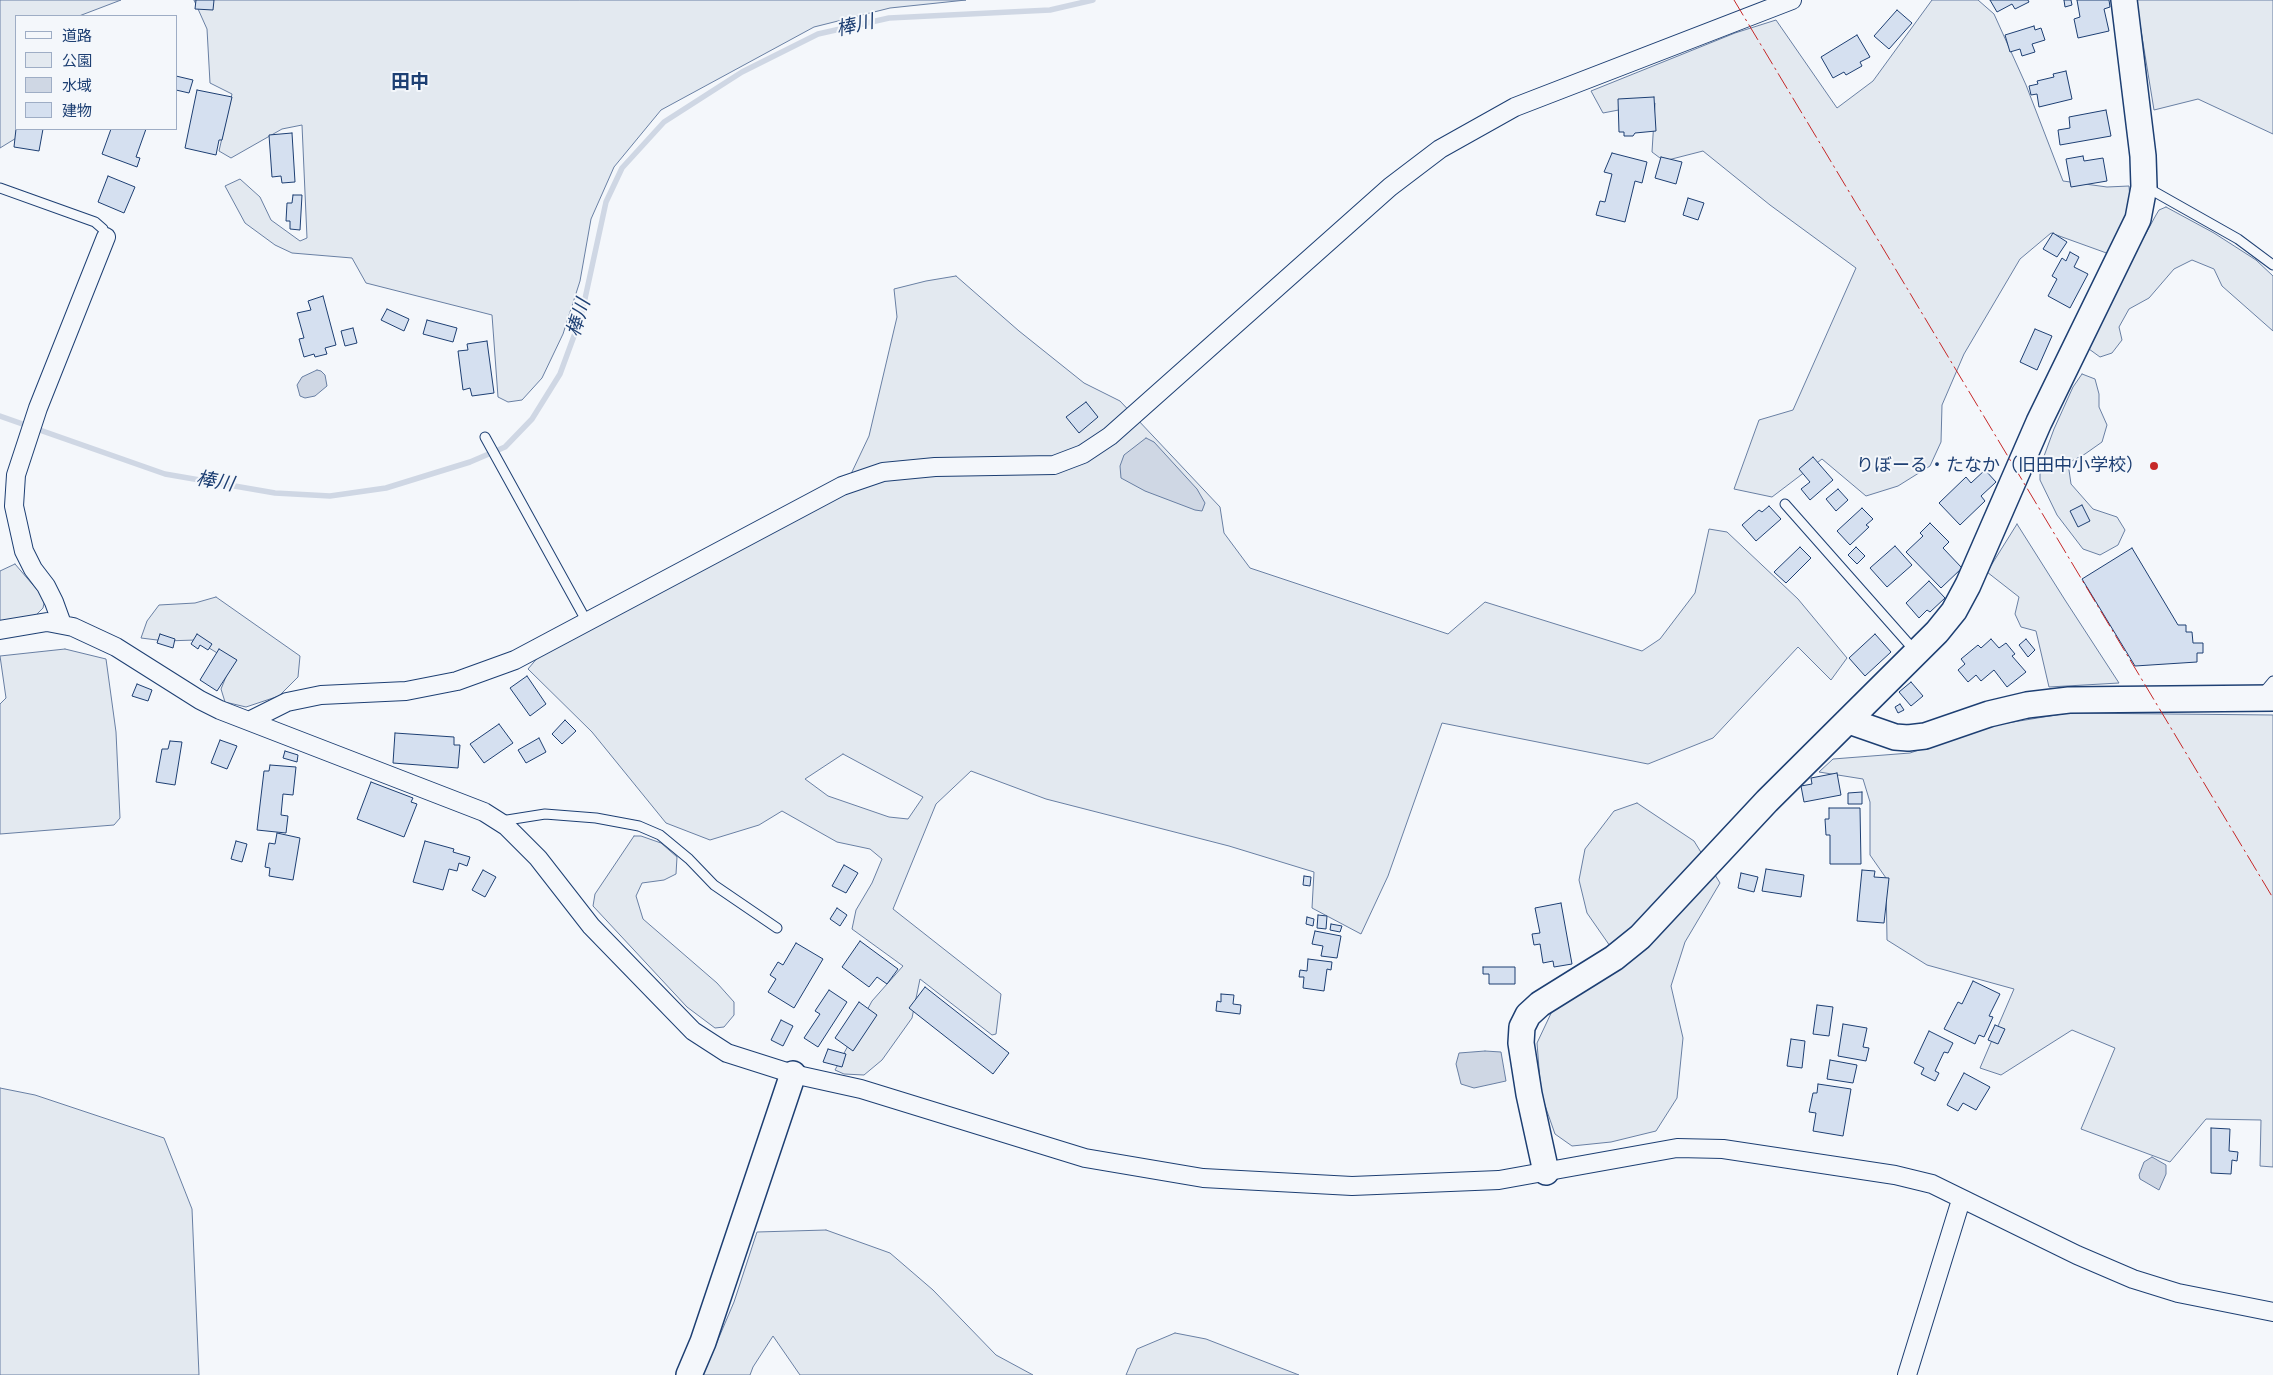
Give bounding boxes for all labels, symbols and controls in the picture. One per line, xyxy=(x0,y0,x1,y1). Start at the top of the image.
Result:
water label: 棒川 xyxy=(834,11,876,41)
legend xyxy=(15,15,178,130)
text: 道路 xyxy=(62,26,92,45)
text: 公園 xyxy=(62,51,92,70)
district label: 田中 xyxy=(391,72,429,94)
text: 水域 xyxy=(62,76,92,95)
text: 建物 xyxy=(62,101,92,120)
water label: 棒川 xyxy=(563,296,595,340)
place label: りぼーる・たなか（旧田中小学校） xyxy=(1856,455,2144,477)
marker: りぼーる・たなか（旧田中小学校） xyxy=(2148,460,2160,472)
water label: 棒川 xyxy=(194,467,236,497)

